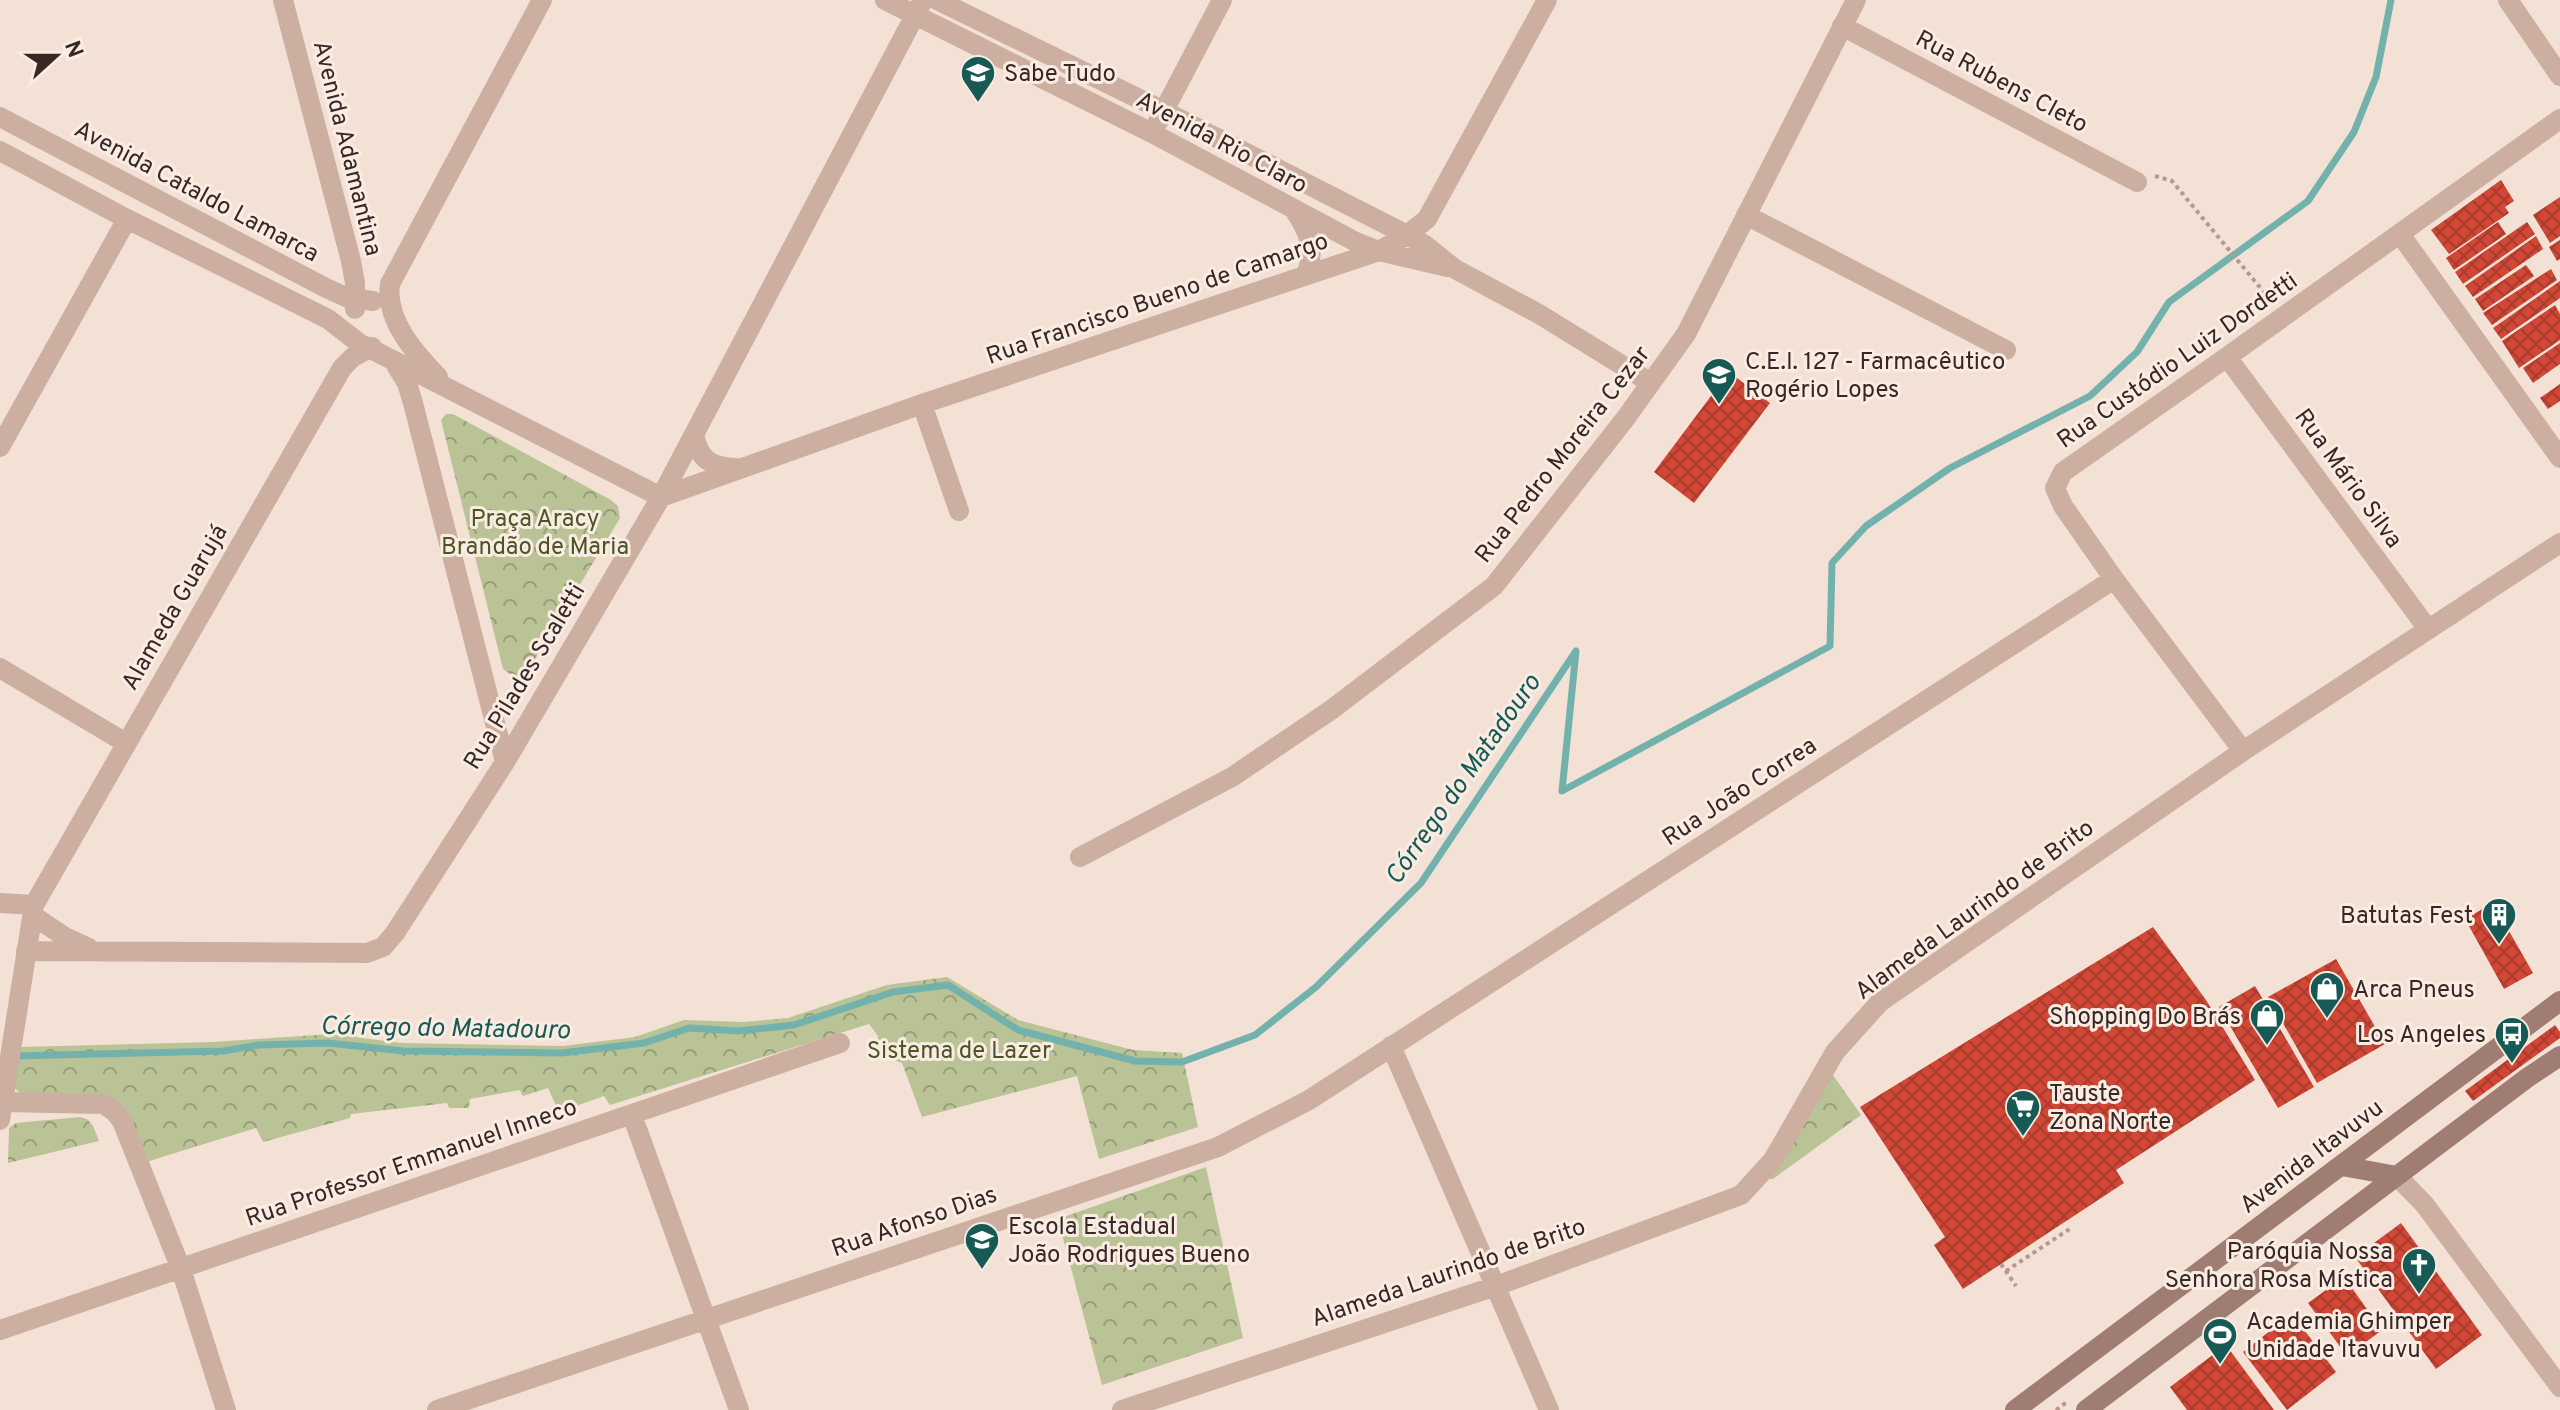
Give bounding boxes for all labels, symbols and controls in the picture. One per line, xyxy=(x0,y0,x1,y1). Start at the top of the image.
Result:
north arrow xyxy=(16,16,96,96)
street label: Rua Rubens Cleto xyxy=(1910,25,2092,141)
text: N xyxy=(57,38,88,62)
street label: Avenida Adamantina xyxy=(305,38,387,259)
school or university icon: Sabe Tudo xyxy=(959,54,997,104)
place label: Sabe Tudo xyxy=(1004,60,1116,90)
street label: Avenida Rio Claro xyxy=(1130,86,1312,202)
street label: Avenida Cataldo Lamarca xyxy=(69,116,323,270)
street label: Rua Francisco Bueno de Camargo xyxy=(983,227,1333,373)
street label: Rua Custódio Luiz Dordetti xyxy=(2052,267,2304,456)
street label: Rua Pedro Moreira Cezar xyxy=(1469,341,1658,570)
place label: C.E.I. 127 - Farmacêutico Rogério Lopes xyxy=(1745,348,2005,406)
school or university icon: C.E.I. 127 - Farmacêutico Rogério Lopes xyxy=(1700,356,1738,406)
street label: Rua Mário Silva xyxy=(2287,404,2408,555)
park label: Praça Aracy Brandão de Maria xyxy=(441,505,629,563)
street label: Alameda Guarujá xyxy=(116,520,235,696)
street label: Rua Pilades Scaletti xyxy=(458,579,593,776)
water label: Córrego do Matadouro xyxy=(1379,668,1549,892)
street label: Rua João Correa xyxy=(1657,732,1823,854)
street label: Alameda Laurindo de Brito xyxy=(1850,814,2101,1007)
building icon: Batutas Fest xyxy=(2480,896,2518,946)
place label: Batutas Fest xyxy=(2340,902,2473,932)
shop icon: Arca Pneus xyxy=(2308,970,2346,1020)
place label: Arca Pneus xyxy=(2353,976,2475,1006)
shop icon: Shopping Do Brás xyxy=(2248,997,2286,1047)
place label: Shopping Do Brás xyxy=(2049,1003,2241,1033)
water label: Córrego do Matadouro xyxy=(320,1011,570,1048)
bus stop icon: Los Angeles xyxy=(2493,1015,2531,1065)
place label: Los Angeles xyxy=(2357,1021,2486,1051)
park label: Sistema de Lazer xyxy=(867,1037,1051,1067)
place label: Tauste Zona Norte xyxy=(2049,1080,2171,1138)
supermarket icon: Tauste Zona Norte xyxy=(2004,1088,2042,1138)
street label: Rua Professor Emmanuel Inneco xyxy=(242,1093,581,1235)
street label: Avenida Itavuvu xyxy=(2235,1094,2390,1221)
street label: Rua Afonso Dias xyxy=(828,1181,1001,1265)
place label: Escola Estadual João Rodrigues Bueno xyxy=(1008,1213,1250,1271)
street label: Alameda Laurindo de Brito xyxy=(1308,1213,1590,1335)
school or university icon: Escola Estadual João Rodrigues Bueno xyxy=(963,1221,1001,1271)
place label: Paróquia Nossa Senhora Rosa Mística xyxy=(2165,1238,2393,1296)
church icon: Paróquia Nossa Senhora Rosa Mística xyxy=(2400,1246,2438,1296)
place label: Academia Ghimper Unidade Itavuvu xyxy=(2246,1308,2451,1366)
sports icon: Academia Ghimper Unidade Itavuvu xyxy=(2201,1316,2239,1366)

